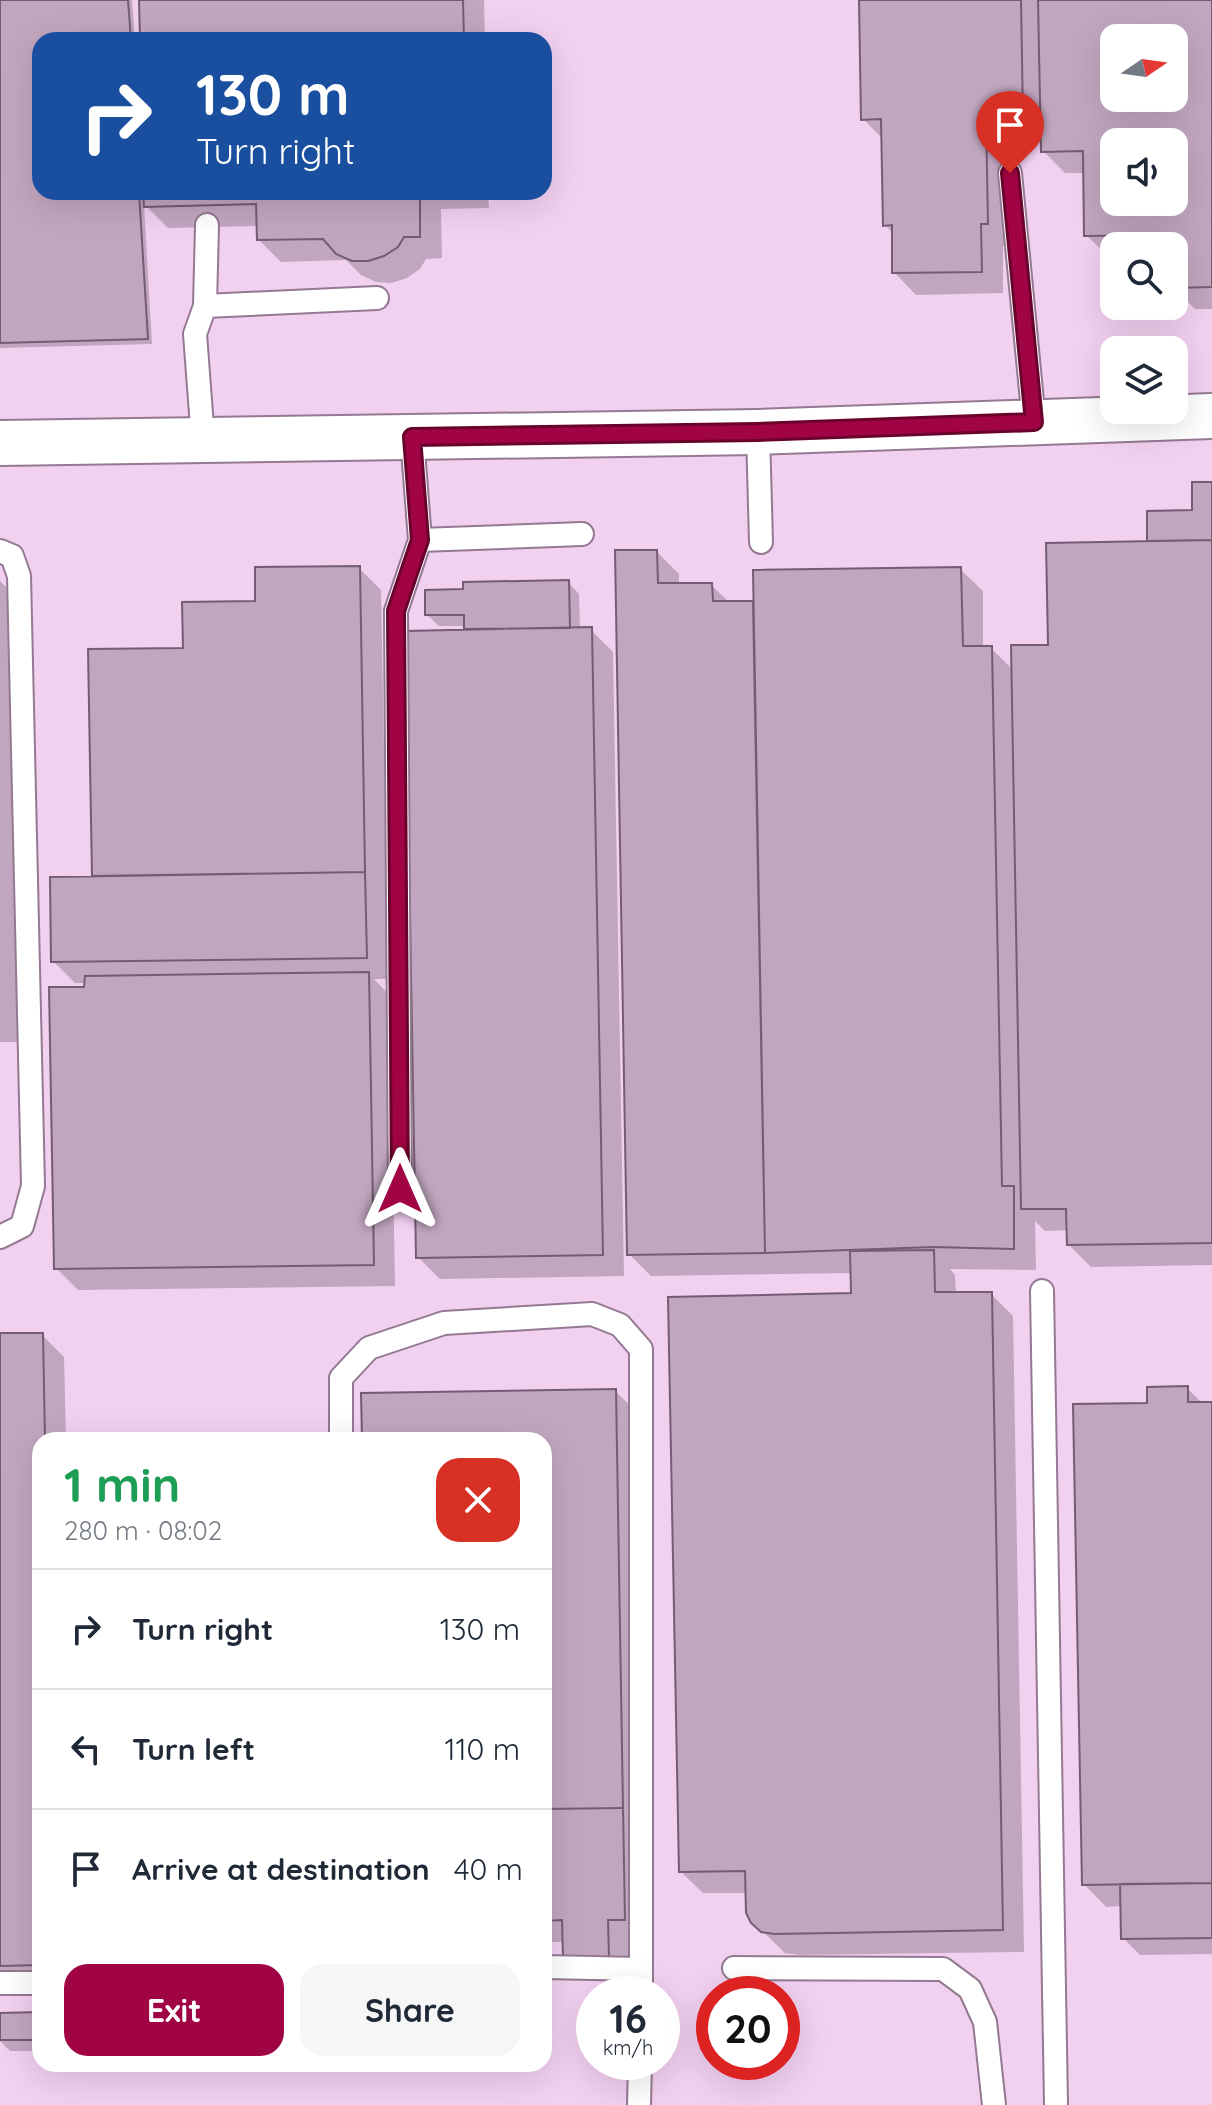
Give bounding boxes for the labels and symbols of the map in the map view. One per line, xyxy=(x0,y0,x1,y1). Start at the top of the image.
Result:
north arrow xyxy=(1100,24,1188,112)
pin xyxy=(976,91,1044,173)
position arrow xyxy=(358,1147,442,1231)
speed limit sign: 20 xyxy=(696,1976,800,2080)

